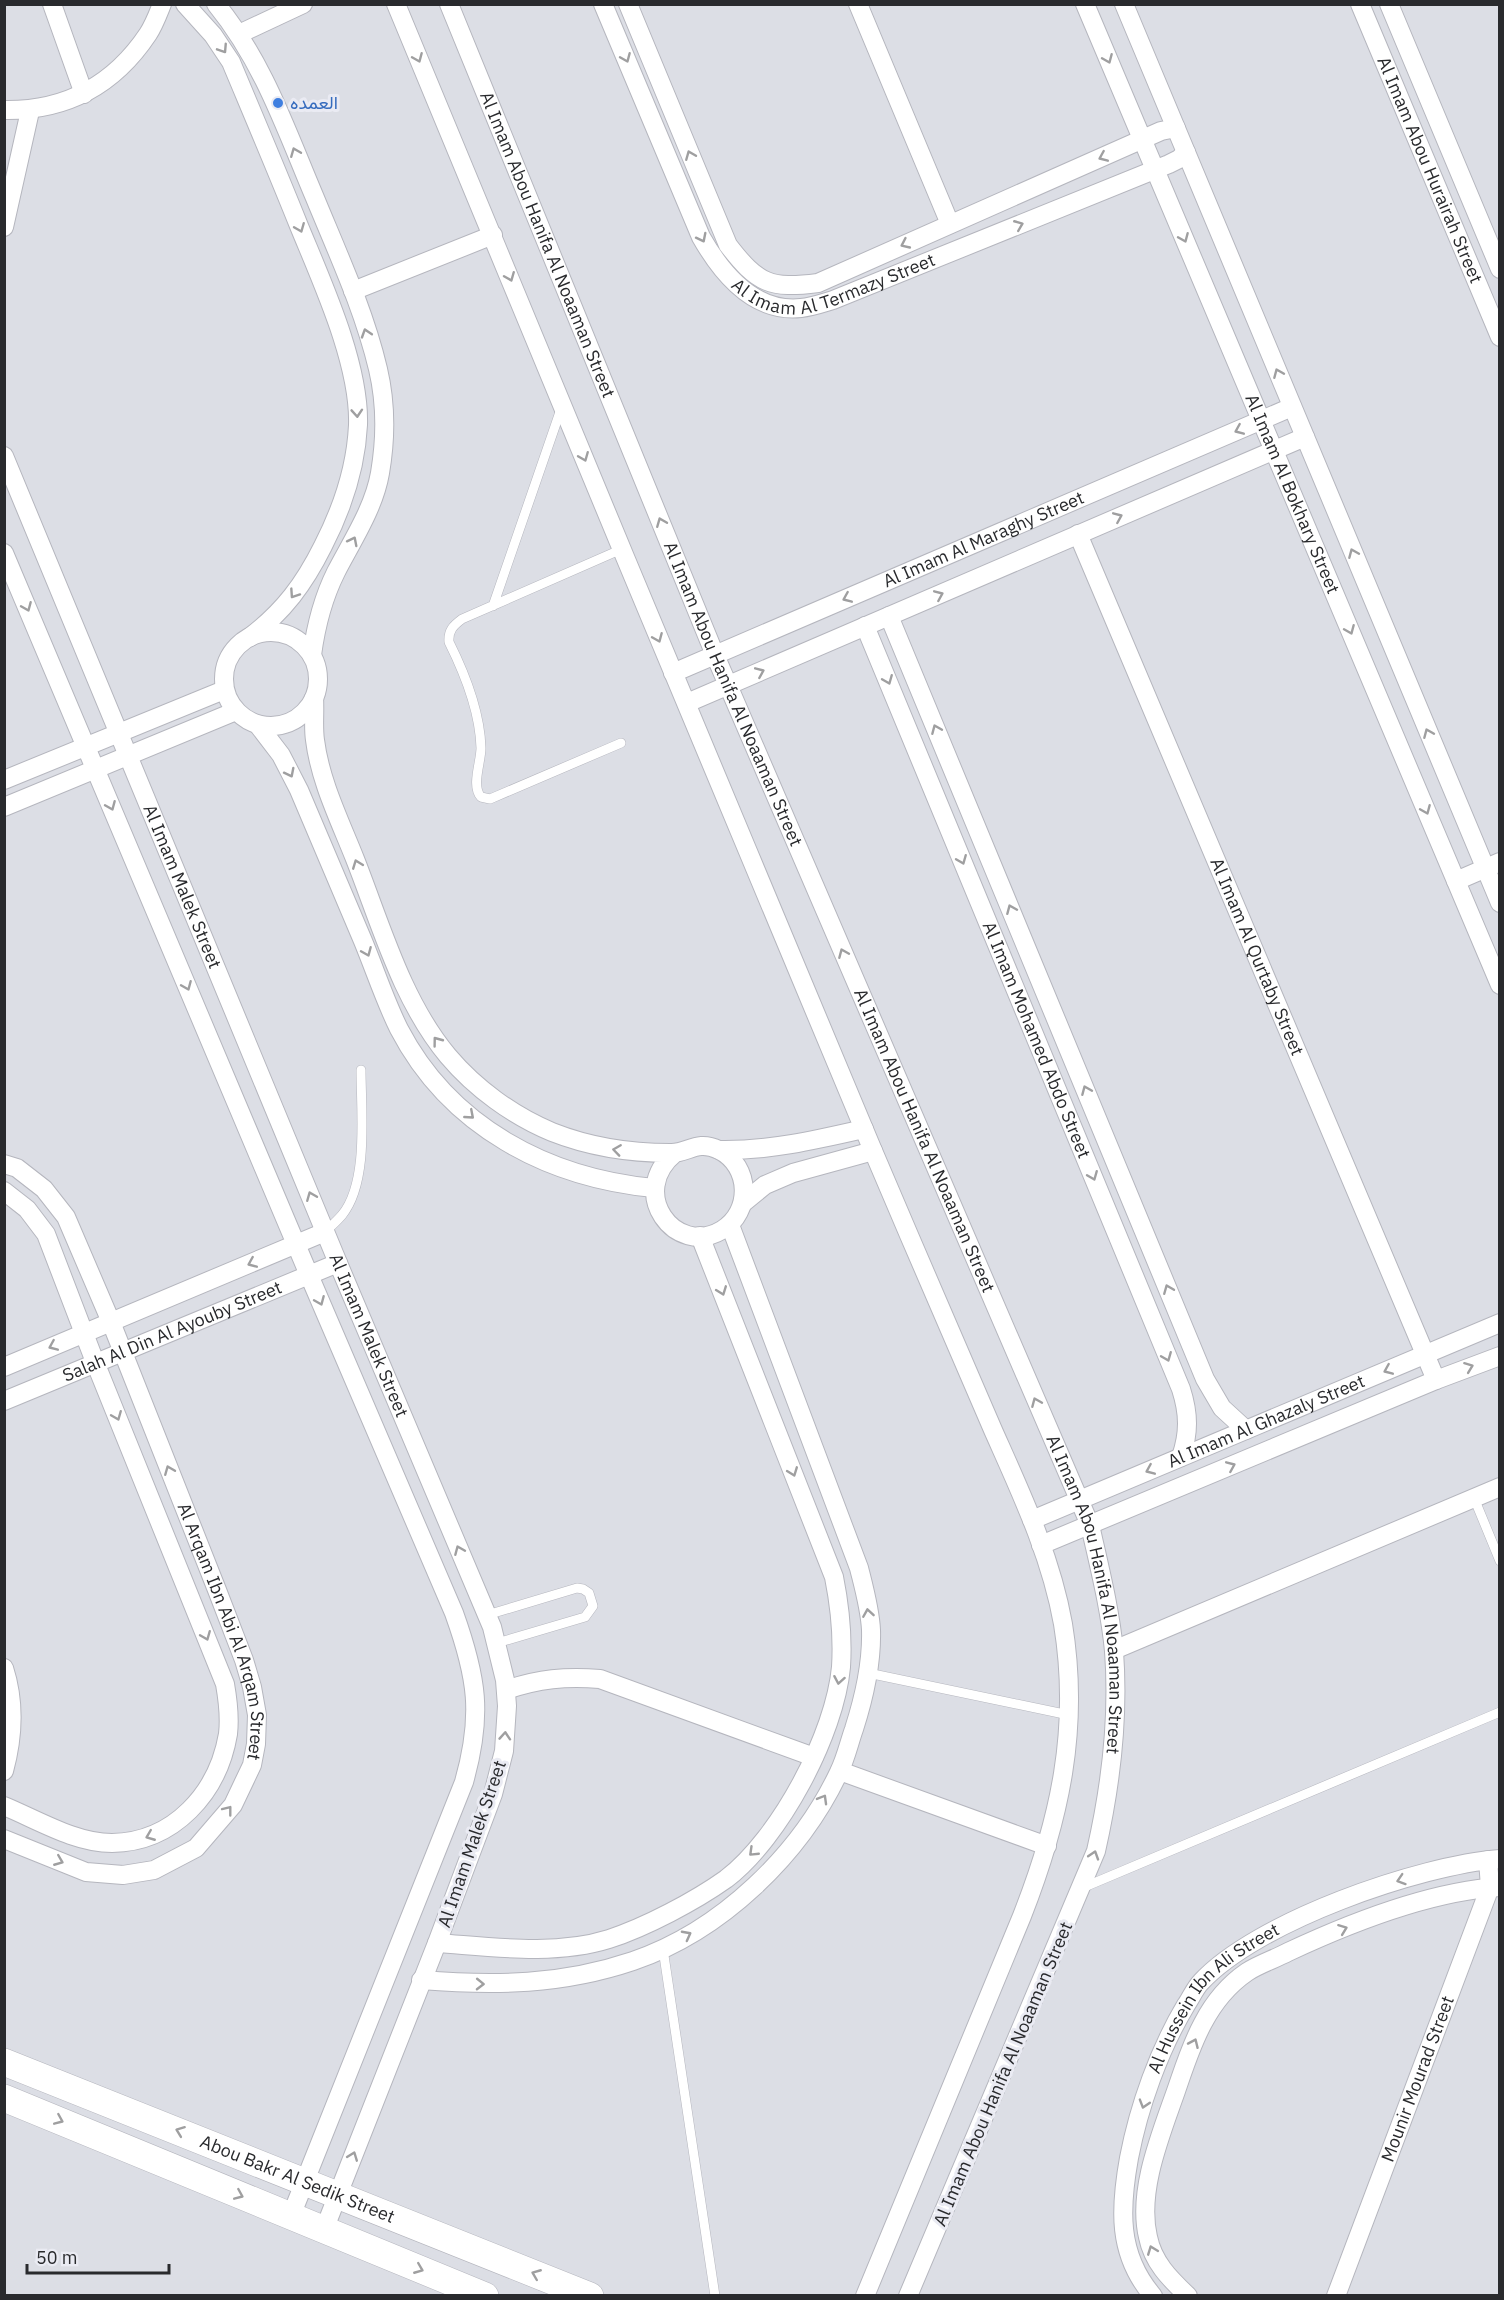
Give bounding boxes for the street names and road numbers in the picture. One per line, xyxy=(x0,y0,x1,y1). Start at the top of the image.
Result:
street label: Al Imam Abou Hurairah Street xyxy=(1372,53,1488,286)
street label: Al Imam Abou Hanifa Al Noaaman Street xyxy=(475,88,621,401)
street label: Al Imam Al Termazy Street xyxy=(727,248,938,320)
street label: Al Imam Al Bokhary Street xyxy=(1240,390,1345,597)
street label: Al Imam Al Maraghy Street xyxy=(879,486,1087,592)
street label: Al Imam Abou Hanifa Al Noaaman Street xyxy=(659,538,808,850)
street label: Al Imam Malek Street xyxy=(138,801,227,972)
street label: Al Imam Al Qurtaby Street xyxy=(1205,854,1309,1059)
street label: Al Imam Mohamed Abdo Street xyxy=(978,918,1096,1162)
street label: Al Imam Abou Hanifa Al Noaaman Street xyxy=(849,985,1000,1296)
street label: Al Imam Malek Street xyxy=(324,1250,414,1420)
street label: Salah Al Din Al Ayouby Street xyxy=(59,1276,285,1387)
street label: Al Imam Al Ghazaly Street xyxy=(1164,1369,1368,1473)
street label: Al Imam Abou Hanifa Al Noaaman Street xyxy=(1042,1431,1128,1755)
street label: Al Arqam Ibn Abi Al Arqam Street xyxy=(173,1499,269,1762)
street label: Al Imam Malek Street xyxy=(432,1757,511,1930)
street label: Al Imam Abou Hanifa Al Noaaman Street xyxy=(928,1918,1077,2229)
street label: Al Hussein Ibn Ali Street xyxy=(1142,1918,1283,2077)
street label: Mounir Mourad Street xyxy=(1376,1992,1459,2165)
street label: Abou Bakr Al Sedik Street xyxy=(197,2130,398,2228)

